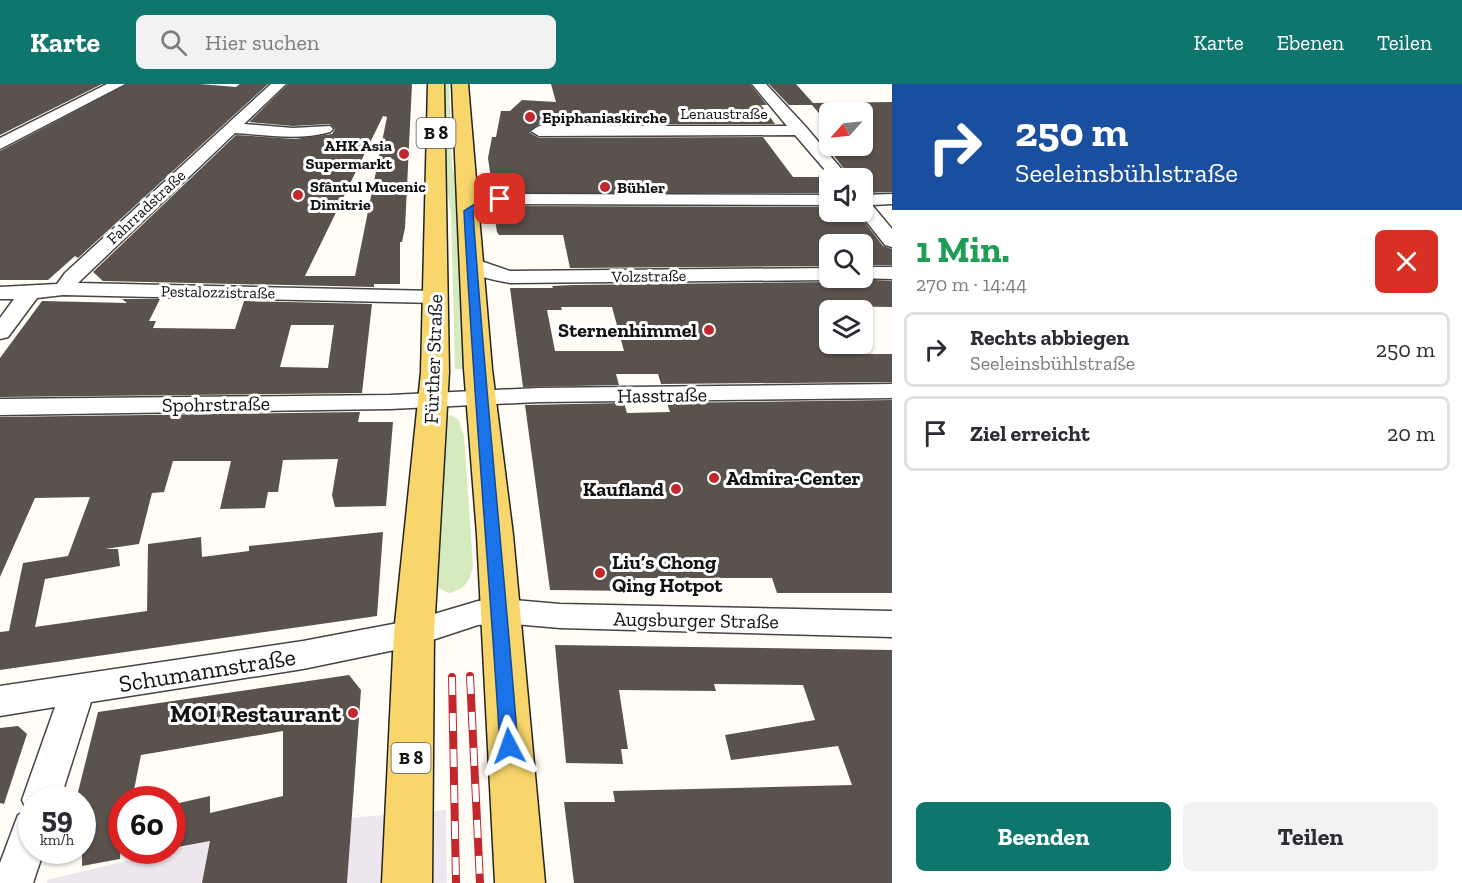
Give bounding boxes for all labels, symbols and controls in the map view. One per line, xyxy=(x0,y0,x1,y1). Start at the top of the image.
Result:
search box xyxy=(136,15,556,69)
text: Karte xyxy=(30,26,100,59)
icon: search xyxy=(157,26,190,59)
text: Hier suchen xyxy=(205,29,319,56)
text: Karte xyxy=(1194,30,1244,55)
text: Ebenen xyxy=(1277,30,1344,55)
text: Teilen xyxy=(1377,30,1432,55)
north arrow xyxy=(819,102,873,156)
map controls xyxy=(819,102,873,354)
street label: Lenaustraße xyxy=(680,104,768,123)
text: 250 m xyxy=(1015,106,1128,157)
place label: Epiphaniaskirche xyxy=(542,108,667,127)
icon: right xyxy=(916,108,994,186)
marker: Epiphaniaskirche xyxy=(523,110,537,124)
road number: B 8 xyxy=(416,118,456,148)
place label: AHK Asia Supermarkt xyxy=(306,136,393,173)
marker: AHK Asia Supermarkt xyxy=(397,147,411,161)
text: Seeleinsbühlstraße xyxy=(1015,157,1238,189)
street label: Fahrradstraße xyxy=(103,166,189,248)
button: sound xyxy=(819,168,873,222)
pin xyxy=(474,173,525,224)
place label: Sfântul Mucenic Dimitrie xyxy=(310,177,426,214)
place label: Bühler xyxy=(617,178,665,197)
marker: Bühler xyxy=(598,180,612,194)
icon: arrive xyxy=(483,182,516,215)
marker: Sfântul Mucenic Dimitrie xyxy=(291,188,305,202)
text: 1 Min. xyxy=(916,228,1010,271)
button: close xyxy=(1375,230,1438,293)
button: search xyxy=(819,234,873,288)
street label: Volzstraße xyxy=(611,266,686,286)
text: 270 m · 14:44 xyxy=(916,272,1027,296)
street label: Pestalozzistraße xyxy=(161,282,275,302)
street label: Fürther Straße xyxy=(419,294,447,424)
button: layers xyxy=(819,300,873,354)
place label: Sternenhimmel xyxy=(558,318,697,342)
marker: Sternenhimmel xyxy=(702,323,716,337)
text: Rechts abbiegen xyxy=(970,324,1129,351)
icon: right xyxy=(919,333,952,366)
text: 250 m xyxy=(1376,336,1435,363)
text: Seeleinsbühlstraße xyxy=(970,351,1135,375)
street label: Hasstraße xyxy=(617,382,707,408)
street label: Spohrstraße xyxy=(162,391,270,417)
icon: arrive xyxy=(919,417,952,450)
text: Ziel erreicht xyxy=(970,420,1090,447)
text: 20 m xyxy=(1387,420,1435,447)
place label: Admira-Center xyxy=(726,466,861,490)
marker: Admira-Center xyxy=(707,471,721,485)
place label: Kaufland xyxy=(583,477,665,501)
marker: Kaufland xyxy=(669,482,683,496)
place label: Liu‘s Chong Qing Hotpot xyxy=(612,550,723,597)
marker: Liu‘s Chong Qing Hotpot xyxy=(593,566,607,580)
street label: Augsburger Straße xyxy=(613,607,779,633)
street label: Schumannstraße xyxy=(117,642,297,698)
place label: MOI Restaurant xyxy=(170,699,341,728)
marker: MOI Restaurant xyxy=(346,706,360,720)
position arrow xyxy=(477,714,541,778)
road number: B 8 xyxy=(392,743,430,773)
speed limit sign: 60 xyxy=(108,786,186,864)
text: 59 xyxy=(41,800,73,836)
button: Beenden xyxy=(916,802,1171,871)
button: Teilen xyxy=(1183,802,1438,871)
text: km/h xyxy=(40,831,74,849)

